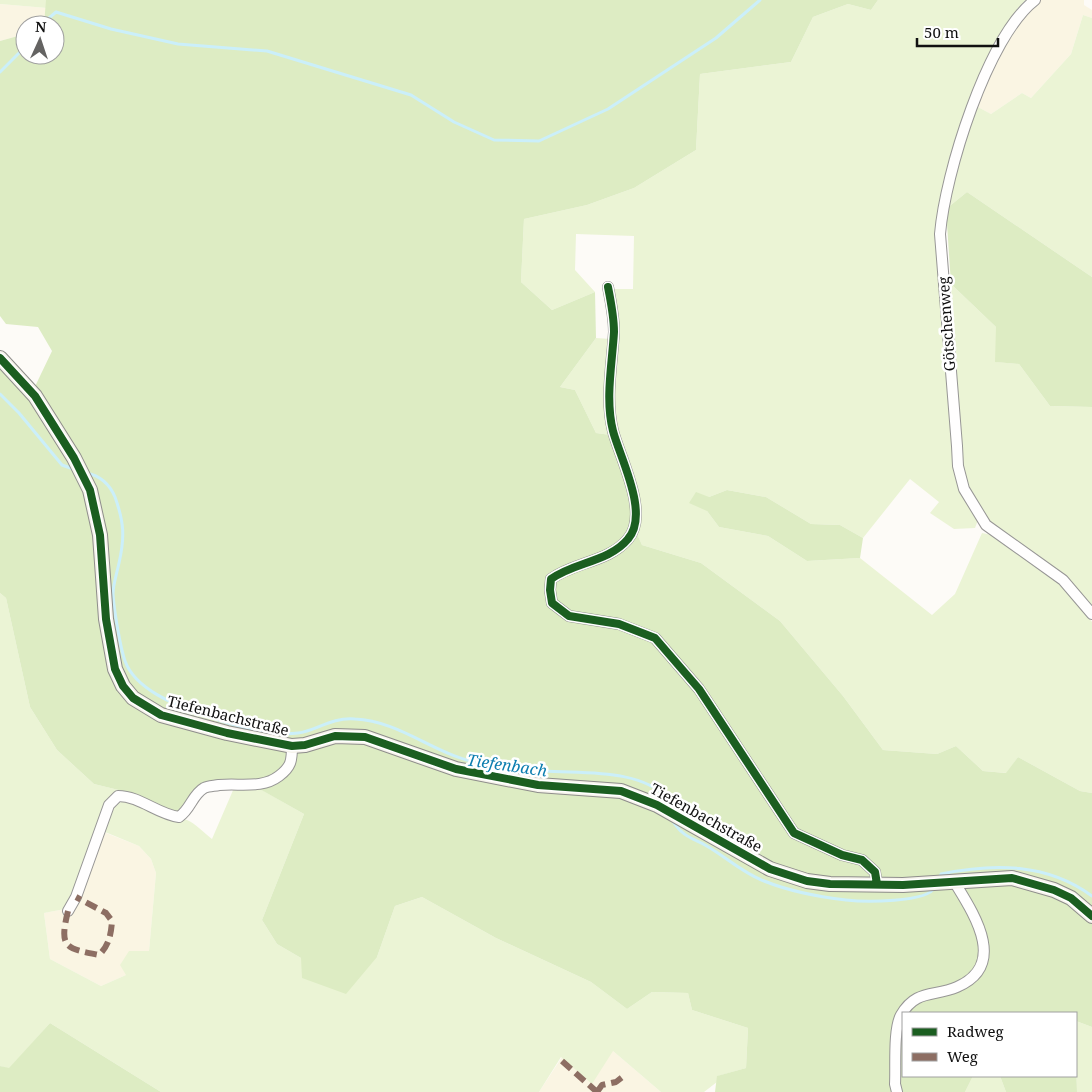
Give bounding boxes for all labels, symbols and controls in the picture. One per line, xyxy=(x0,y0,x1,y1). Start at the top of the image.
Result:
north arrow xyxy=(15,15,65,65)
scale bar xyxy=(917,15,998,47)
text: N xyxy=(35,17,47,36)
text: 50 m xyxy=(924,22,959,42)
street label: Götschenweg xyxy=(933,276,959,372)
street label: Tiefenbachstraße xyxy=(165,690,291,740)
water label: Tiefenbach xyxy=(465,748,549,782)
street label: Tiefenbachstraße xyxy=(647,778,766,856)
legend xyxy=(902,1012,1077,1077)
text: Radweg xyxy=(947,1021,1004,1041)
text: Weg xyxy=(947,1046,978,1066)

